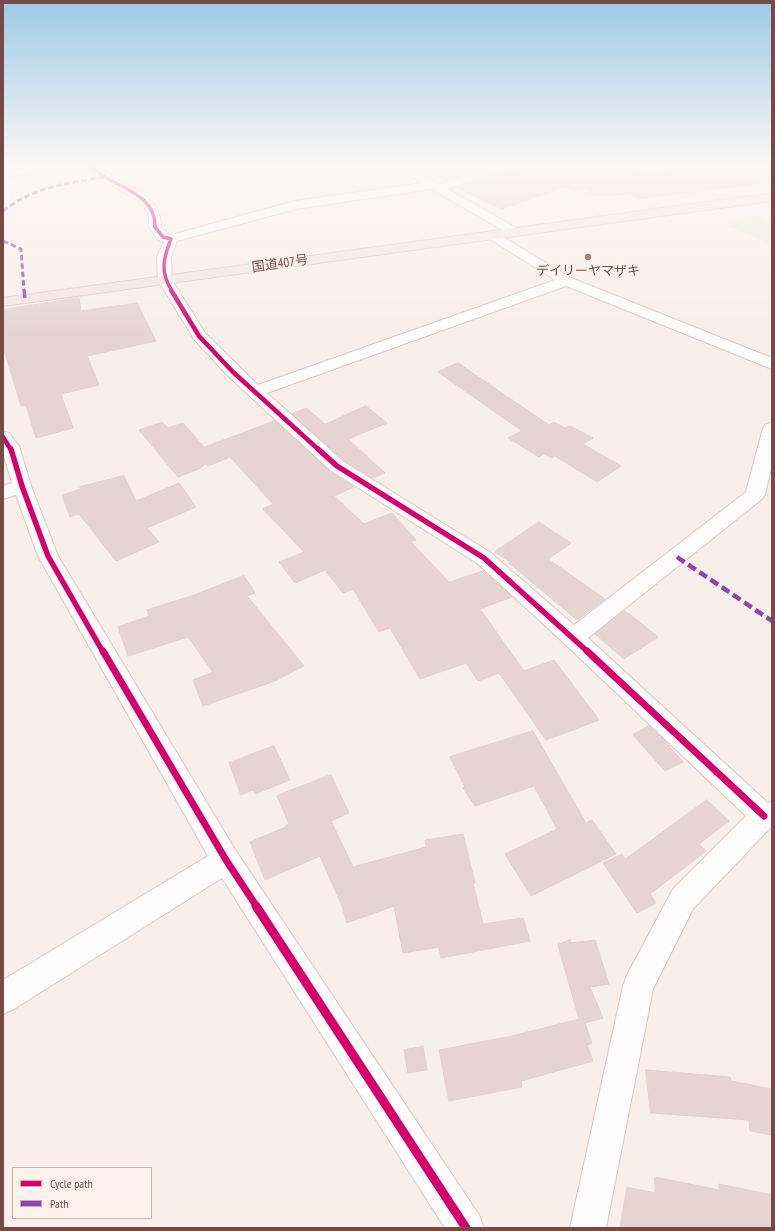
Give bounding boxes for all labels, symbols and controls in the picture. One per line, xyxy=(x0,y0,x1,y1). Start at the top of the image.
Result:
street label: 国道407号 xyxy=(251,252,309,276)
marker: デイリーヤマザキ xyxy=(583,252,593,262)
place label: デイリーヤマザキ xyxy=(536,263,640,279)
legend xyxy=(12,1167,152,1219)
text: Cycle path xyxy=(50,1176,93,1191)
text: Path xyxy=(50,1196,68,1211)

